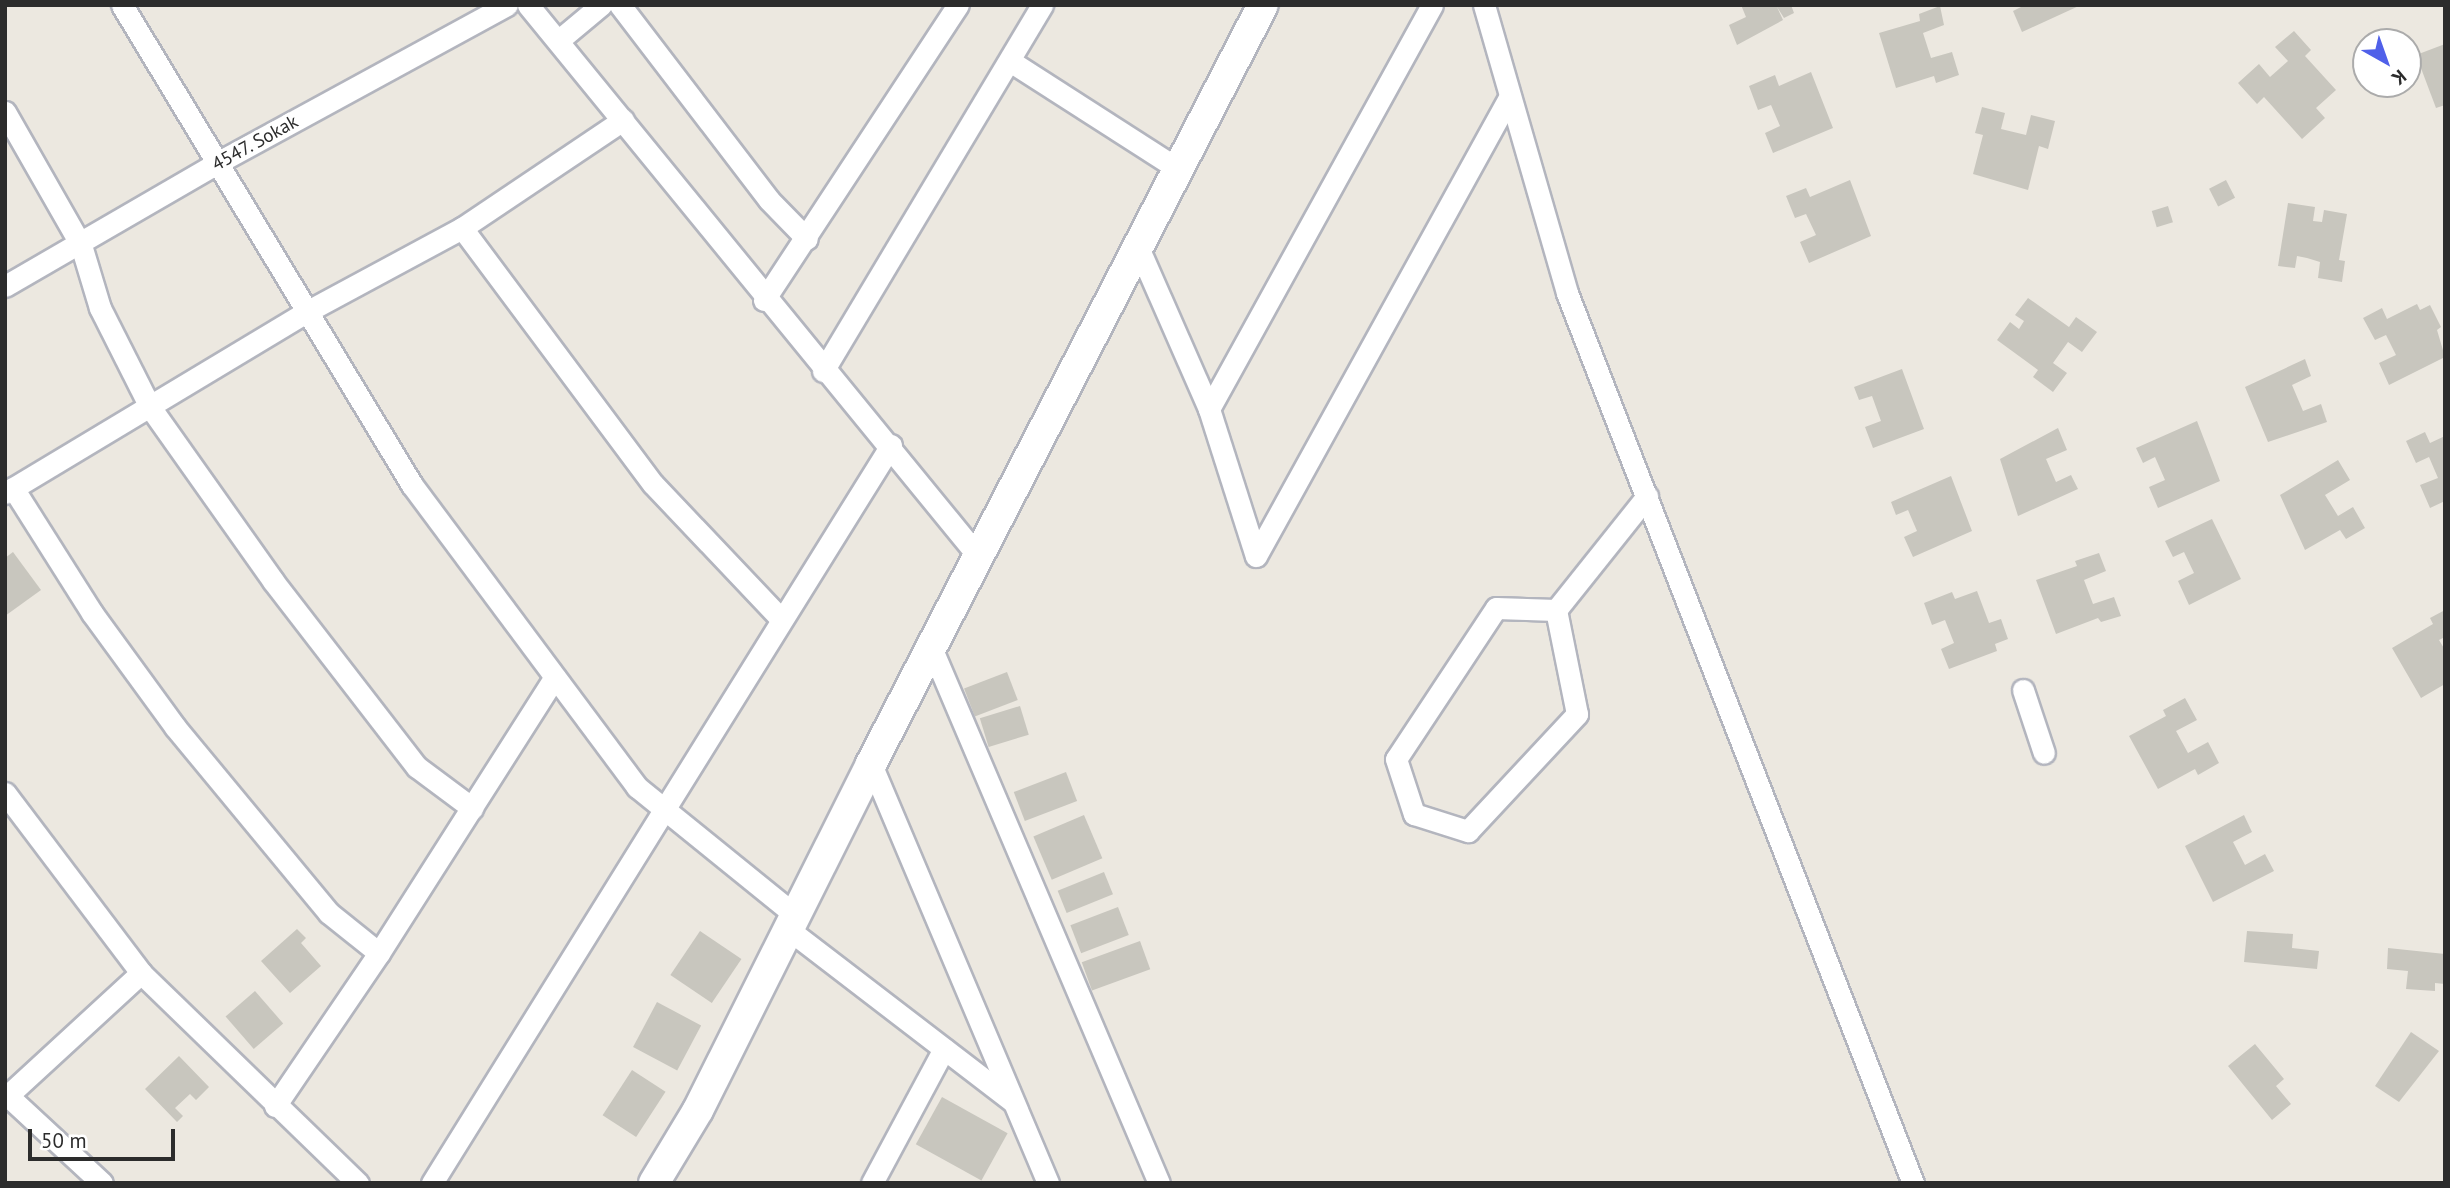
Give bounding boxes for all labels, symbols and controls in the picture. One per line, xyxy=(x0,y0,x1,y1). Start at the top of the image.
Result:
north arrow xyxy=(2352,28,2422,98)
text: K xyxy=(2387,65,2411,91)
street label: 4547. Sokak xyxy=(207,110,303,176)
scale bar xyxy=(32,1114,178,1158)
text: 50 m xyxy=(41,1127,87,1154)

